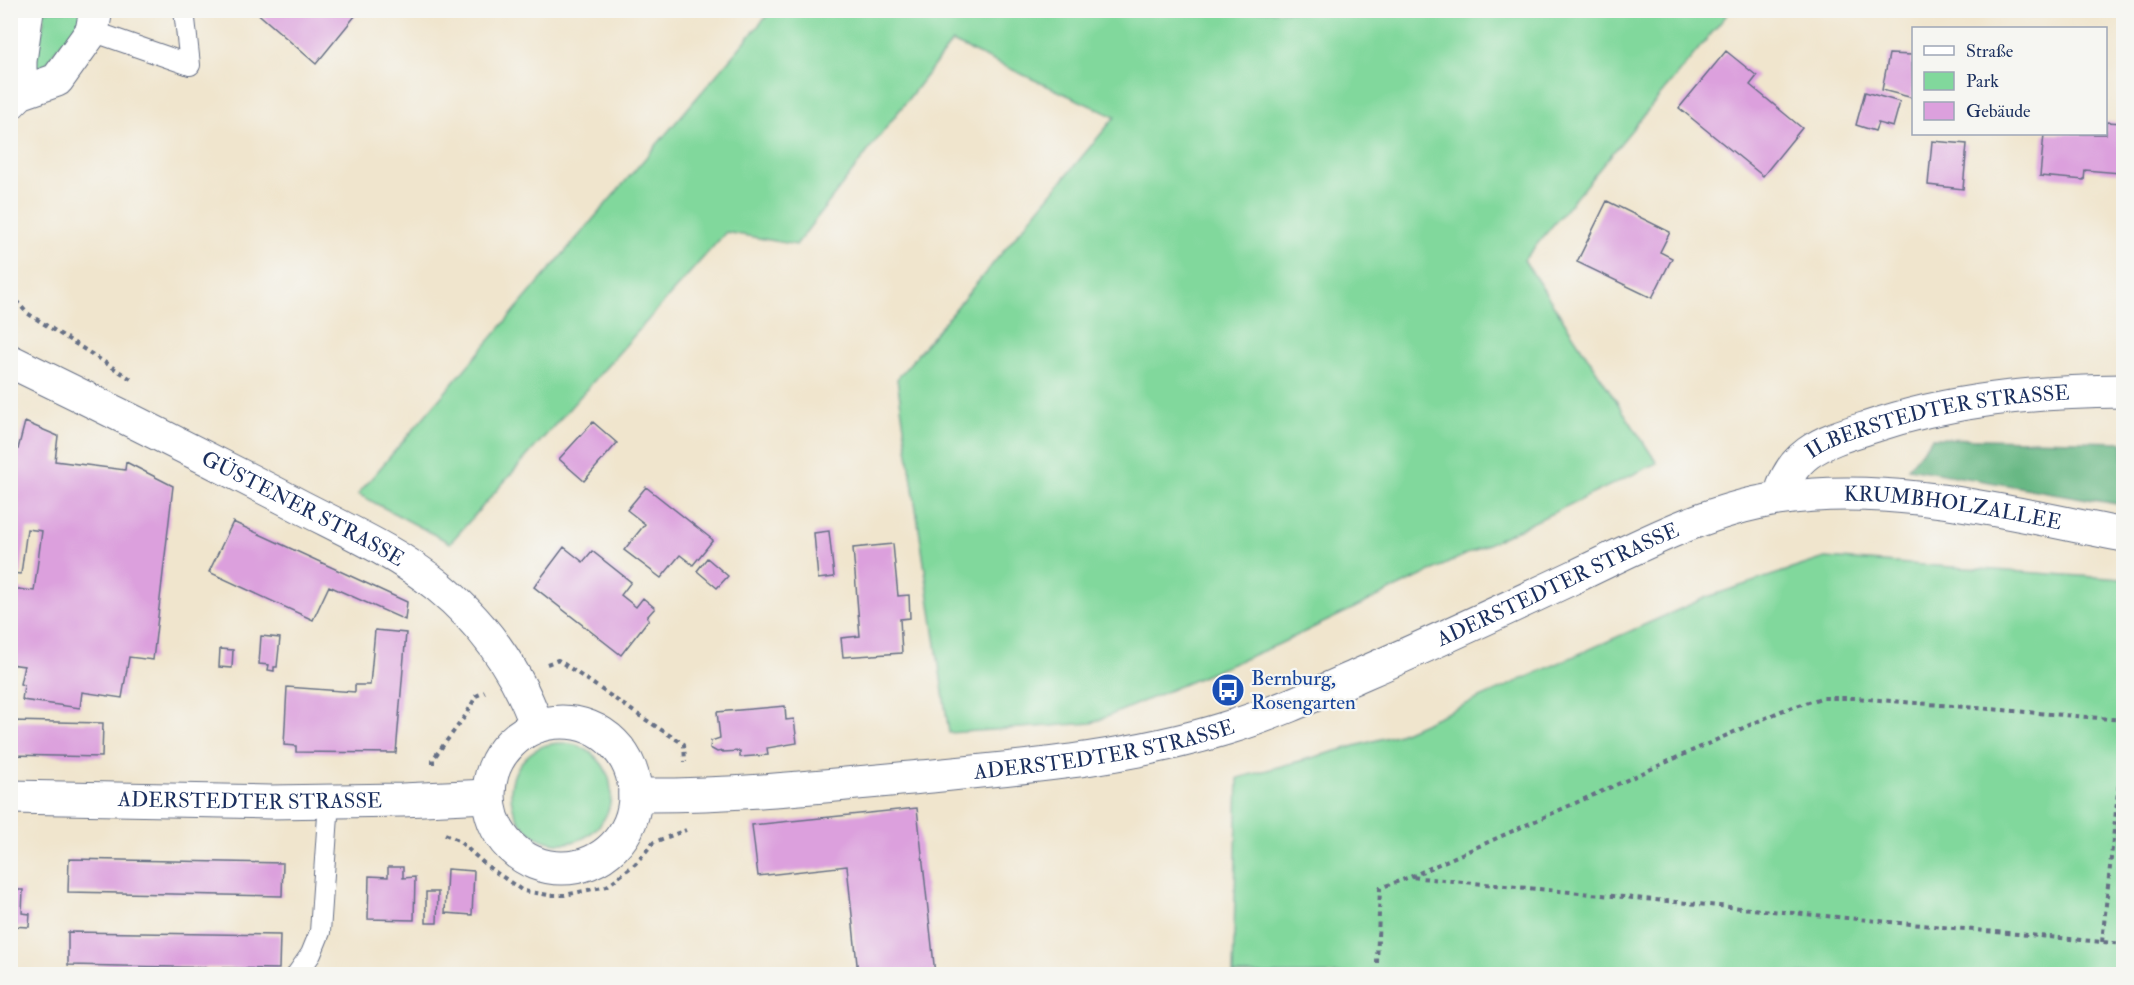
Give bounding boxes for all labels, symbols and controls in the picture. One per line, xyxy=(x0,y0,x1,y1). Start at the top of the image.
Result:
legend xyxy=(1912,27,2107,135)
text: Straße xyxy=(1966,40,2014,63)
text: Park xyxy=(1966,70,1999,93)
text: Gebäude xyxy=(1966,100,2031,123)
street label: ILBERSTEDTER STRASSE xyxy=(1800,379,2070,465)
street label: GÜSTENER STRASSE xyxy=(197,445,410,572)
street label: KRUMBHOLZALLEE xyxy=(1844,480,2064,536)
street label: ADERSTEDTER STRASSE xyxy=(1431,516,1683,653)
place label: Bernburg, Rosengarten xyxy=(1251,665,1356,716)
bus stop icon: Bernburg, Rosengarten xyxy=(1210,672,1246,708)
street label: ADERSTEDTER STRASSE xyxy=(972,713,1238,785)
street label: ADERSTEDTER STRASSE xyxy=(117,786,382,816)

